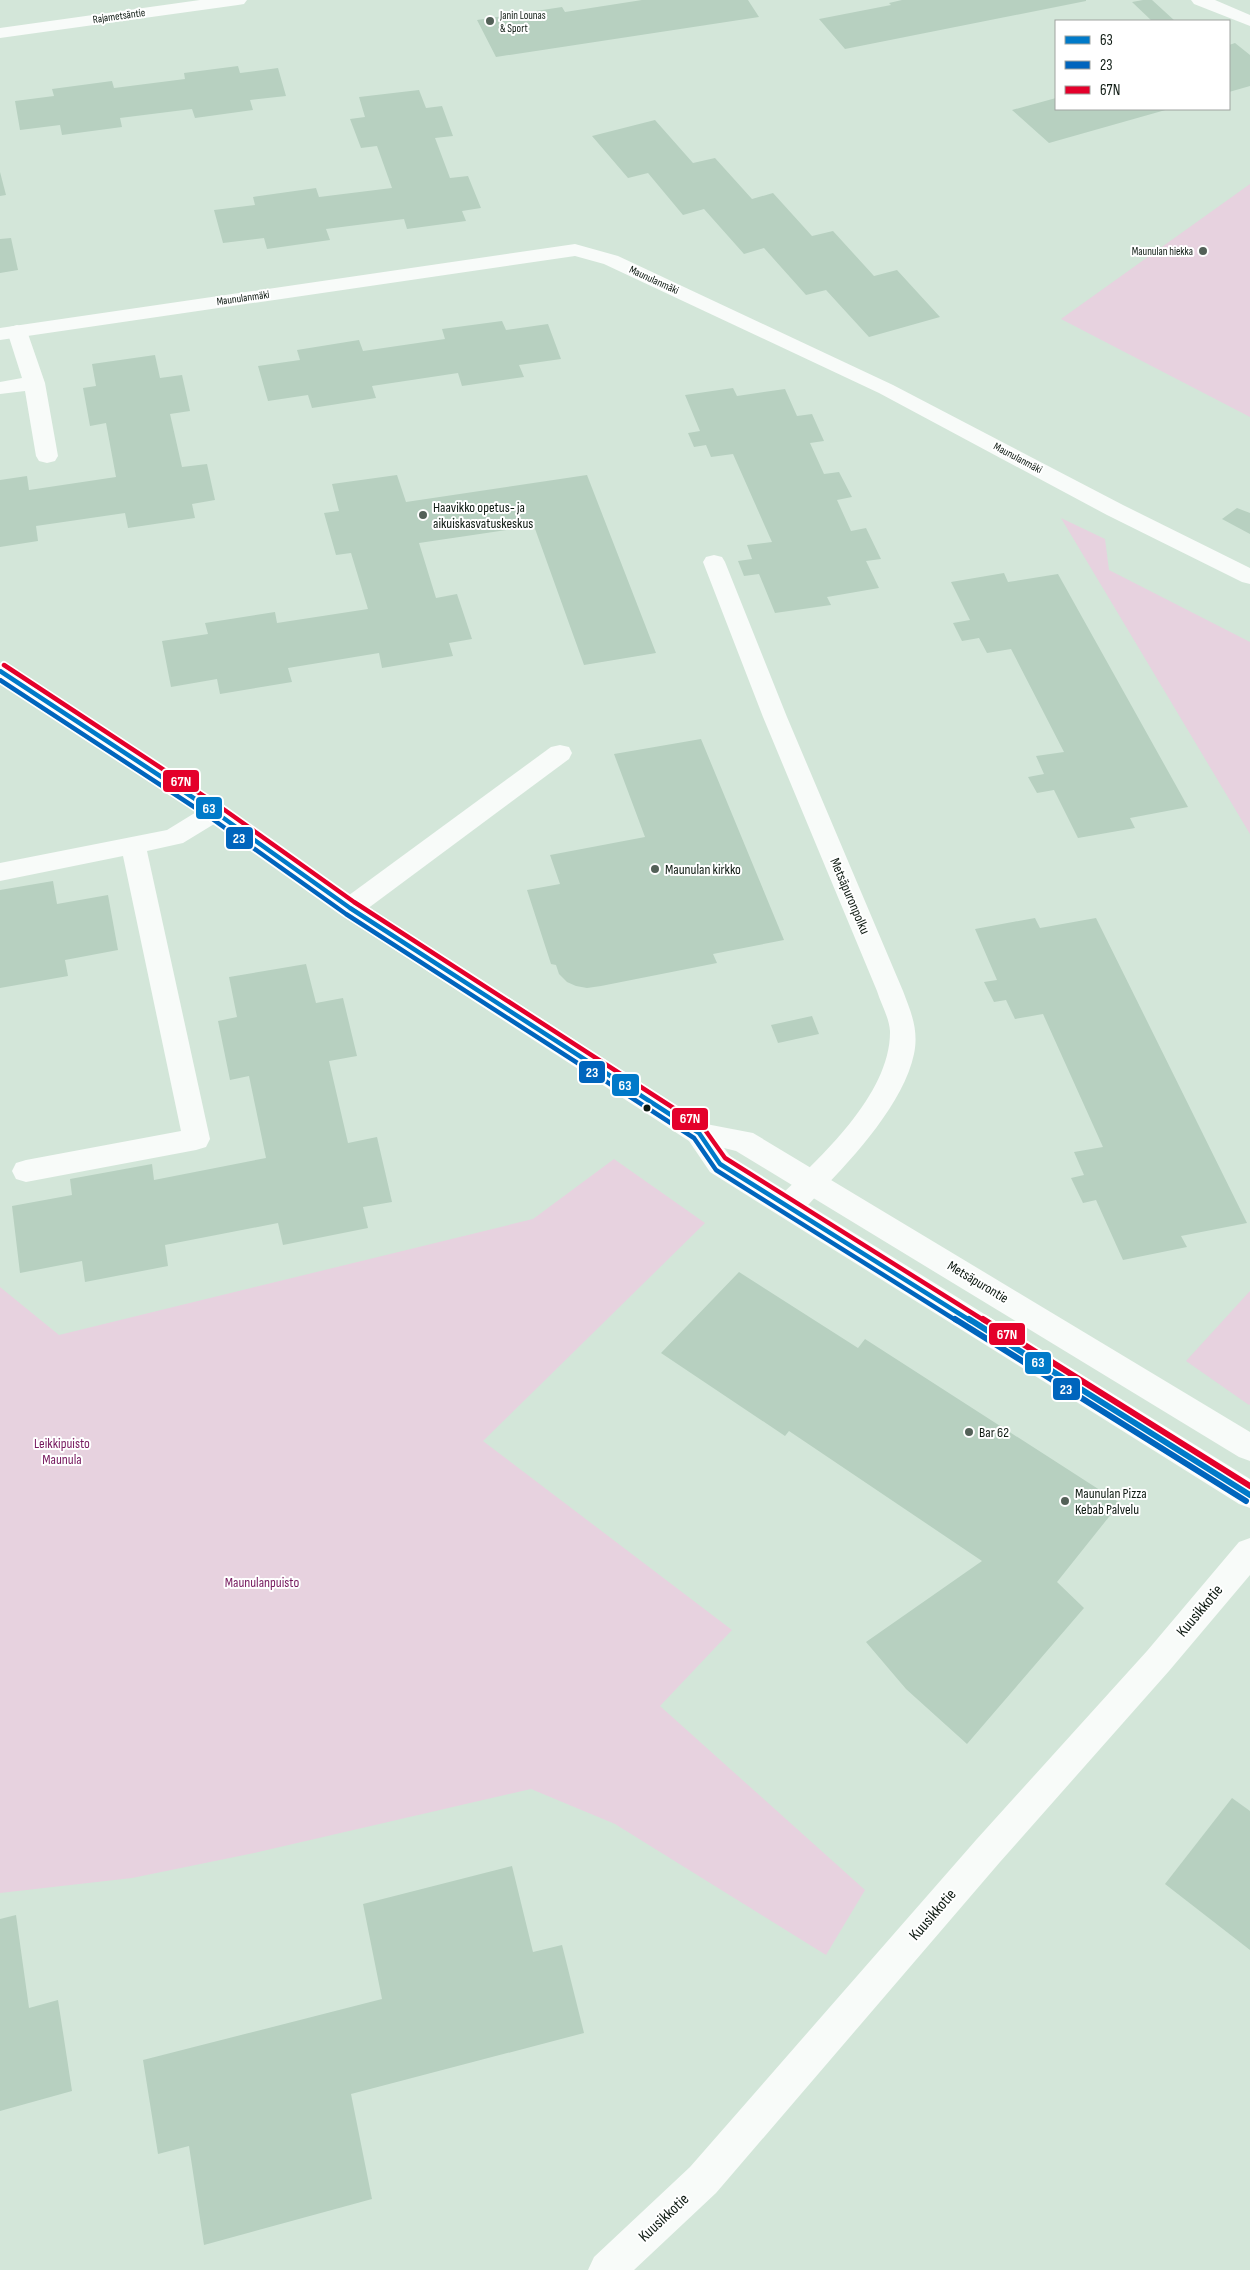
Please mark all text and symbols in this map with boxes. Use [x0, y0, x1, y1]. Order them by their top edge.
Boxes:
street label: Rajametsäntie [92, 6, 146, 26]
place label: Janin Lounas & Sport [499, 9, 546, 35]
marker: Janin Lounas & Sport [484, 15, 496, 27]
legend [1055, 20, 1230, 110]
text: 63 [1100, 31, 1113, 50]
text: 23 [1100, 56, 1113, 75]
text: 67N [1100, 81, 1120, 100]
place label: Maunulan hiekka [1132, 245, 1193, 258]
marker: Maunulan hiekka [1197, 245, 1209, 257]
street label: Maunulanmäki [627, 263, 681, 297]
street label: Maunulanmäki [216, 288, 270, 308]
street label: Maunulanmäki [991, 440, 1045, 476]
place label: Haavikko opetus- ja aikuiskasvatuskeskus [433, 499, 533, 532]
marker: Haavikko opetus- ja aikuiskasvatuskeskus [417, 509, 429, 521]
line badge: 67N [162, 769, 200, 793]
text: 67N [171, 773, 191, 790]
line badge: 63 [195, 796, 223, 820]
text: 63 [203, 800, 215, 817]
line badge: 23 [225, 826, 254, 850]
text: 23 [233, 830, 245, 847]
street label: Metsäpuronpolku [826, 855, 874, 937]
place label: Maunulan kirkko [665, 861, 741, 878]
marker: Maunulan kirkko [649, 863, 661, 875]
line badge: 23 [578, 1060, 606, 1084]
text: 23 [586, 1064, 598, 1081]
line badge: 63 [611, 1073, 640, 1097]
text: 63 [619, 1077, 631, 1094]
unlabelled marker [642, 1103, 652, 1113]
line badge: 67N [671, 1107, 709, 1131]
text: 67N [680, 1110, 700, 1127]
street label: Metsäpurontie [944, 1257, 1012, 1307]
line badge: 67N [988, 1322, 1026, 1346]
text: 67N [997, 1326, 1017, 1343]
line badge: 63 [1024, 1351, 1052, 1375]
text: 63 [1032, 1354, 1044, 1371]
line badge: 23 [1052, 1377, 1081, 1401]
text: 23 [1060, 1381, 1072, 1398]
place label: Bar 62 [979, 1424, 1009, 1441]
marker: Bar 62 [963, 1426, 975, 1438]
park label: Leikkipuisto Maunula [34, 1435, 90, 1468]
place label: Maunulan Pizza Kebab Palvelu [1075, 1485, 1147, 1518]
marker: Maunulan Pizza Kebab Palvelu [1059, 1495, 1071, 1507]
park label: Maunulanpuisto [225, 1574, 300, 1591]
street label: Kuusikkotie [1173, 1581, 1227, 1641]
street label: Kuusikkotie [905, 1885, 961, 1945]
street label: Kuusikkotie [635, 2190, 693, 2246]

